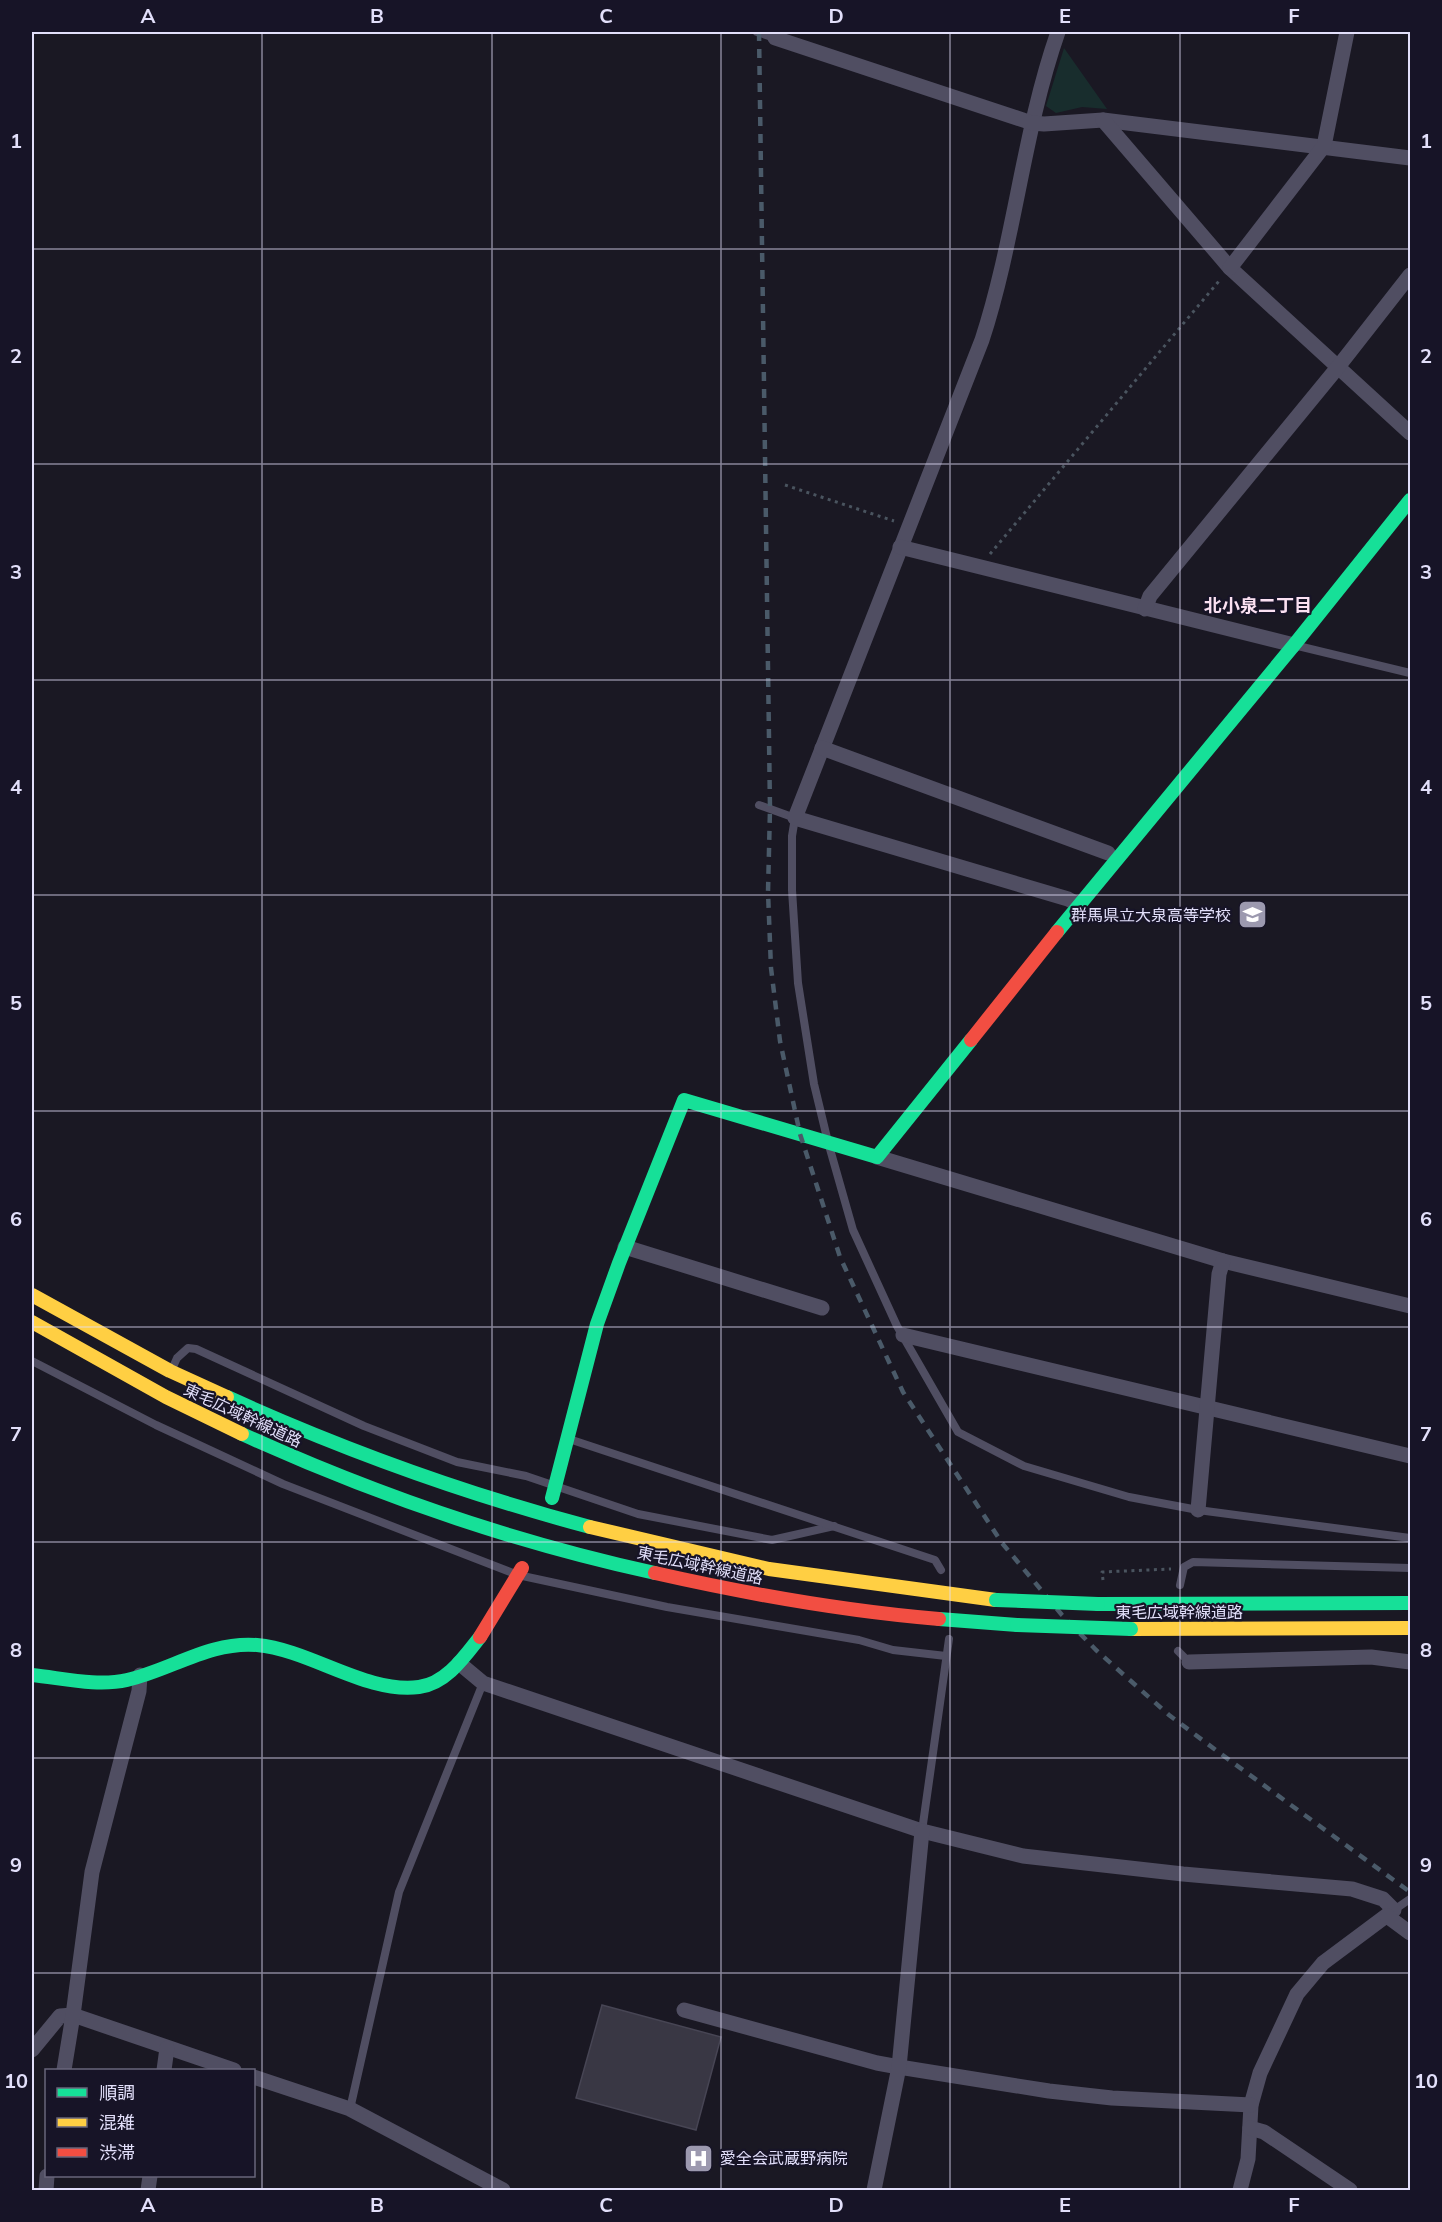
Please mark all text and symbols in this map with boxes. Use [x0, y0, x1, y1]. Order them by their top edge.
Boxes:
text: A [141, 3, 156, 28]
text: B [370, 3, 384, 28]
text: C [599, 3, 613, 28]
text: D [828, 3, 844, 28]
text: E [1059, 3, 1071, 28]
text: F [1288, 3, 1300, 28]
text: 1 [10, 128, 22, 153]
text: 1 [1420, 128, 1432, 153]
text: 2 [10, 343, 22, 368]
text: 2 [1420, 343, 1432, 368]
text: 3 [10, 559, 22, 584]
text: 3 [1420, 559, 1432, 584]
district label: 北小泉二丁目 [1204, 594, 1312, 617]
text: 4 [10, 774, 22, 799]
text: 4 [1420, 774, 1432, 799]
school or university icon: 群馬県立大泉高等学校 [1236, 899, 1268, 931]
place label: 群馬県立大泉高等学校 [1071, 905, 1231, 925]
text: 5 [10, 990, 22, 1015]
text: 5 [1420, 990, 1432, 1015]
text: 6 [10, 1206, 22, 1231]
text: 6 [1420, 1206, 1432, 1231]
street label: 東毛広域幹線道路 [181, 1379, 305, 1451]
text: 7 [10, 1421, 22, 1446]
text: 7 [1420, 1421, 1432, 1446]
street label: 東毛広域幹線道路 [635, 1542, 765, 1588]
street label: 東毛広域幹線道路 [1115, 1602, 1243, 1622]
text: 8 [10, 1637, 22, 1662]
text: 8 [1420, 1637, 1432, 1662]
text: 9 [10, 1852, 22, 1877]
text: 9 [1420, 1852, 1432, 1877]
text: 10 [4, 2068, 28, 2093]
text: 10 [1414, 2068, 1438, 2093]
legend [45, 2069, 255, 2177]
text: 順調 [99, 2081, 135, 2104]
text: 混雑 [99, 2111, 135, 2134]
text: 渋滞 [99, 2141, 135, 2164]
hospital icon: 愛全会武蔵野病院 [683, 2142, 715, 2174]
place label: 愛全会武蔵野病院 [720, 2148, 848, 2168]
text: A [141, 2192, 156, 2217]
text: B [370, 2192, 384, 2217]
text: C [599, 2192, 613, 2217]
text: D [828, 2192, 844, 2217]
text: E [1059, 2192, 1071, 2217]
text: F [1288, 2192, 1300, 2217]

